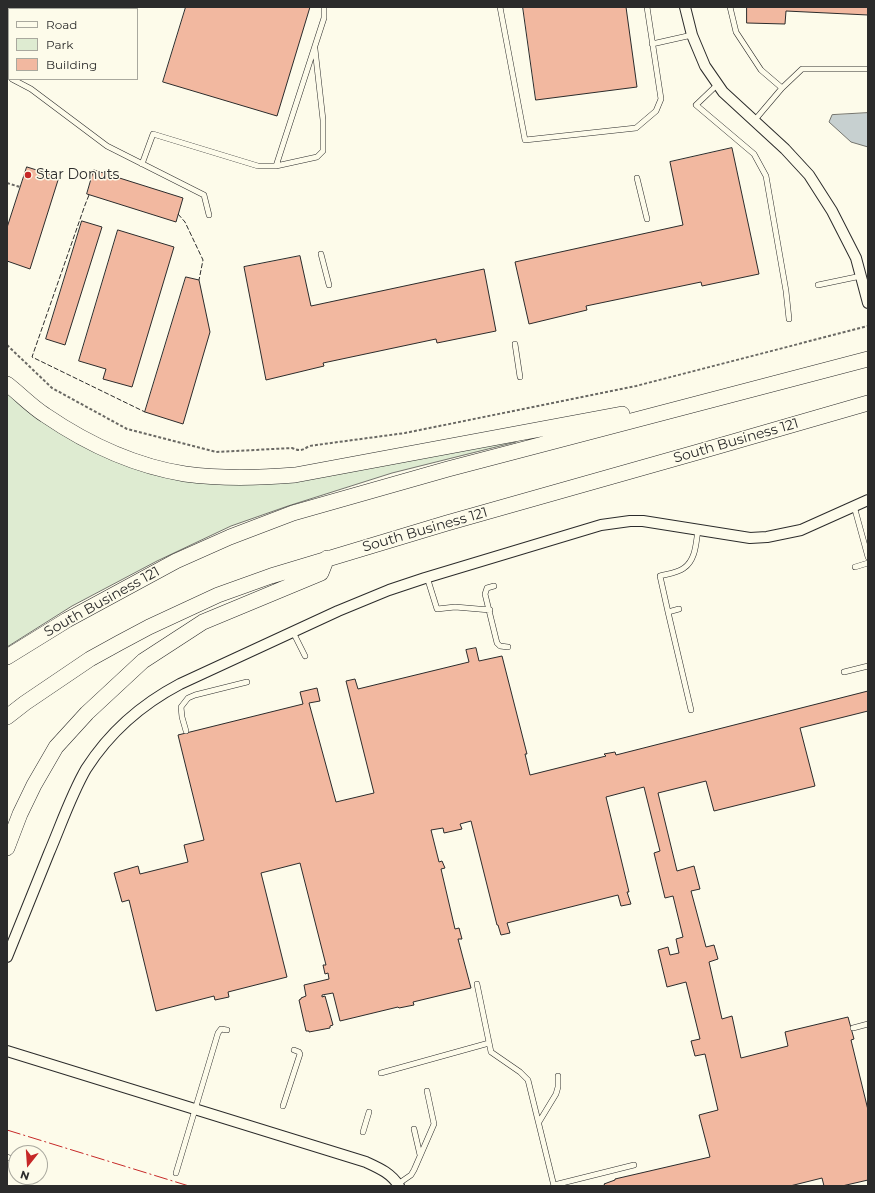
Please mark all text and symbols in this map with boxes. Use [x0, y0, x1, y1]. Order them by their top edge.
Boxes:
legend [8, 8, 138, 80]
text: Road [46, 17, 77, 32]
text: Park [46, 37, 73, 52]
text: Building [46, 57, 97, 72]
place label: Star Donuts [36, 167, 119, 183]
marker: Star Donuts [23, 170, 33, 180]
street label: South Business 121 [671, 415, 801, 467]
street label: South Business 121 [360, 504, 490, 556]
street label: South Business 121 [41, 563, 163, 641]
north arrow [8, 1145, 48, 1185]
text: N [18, 1168, 31, 1184]

